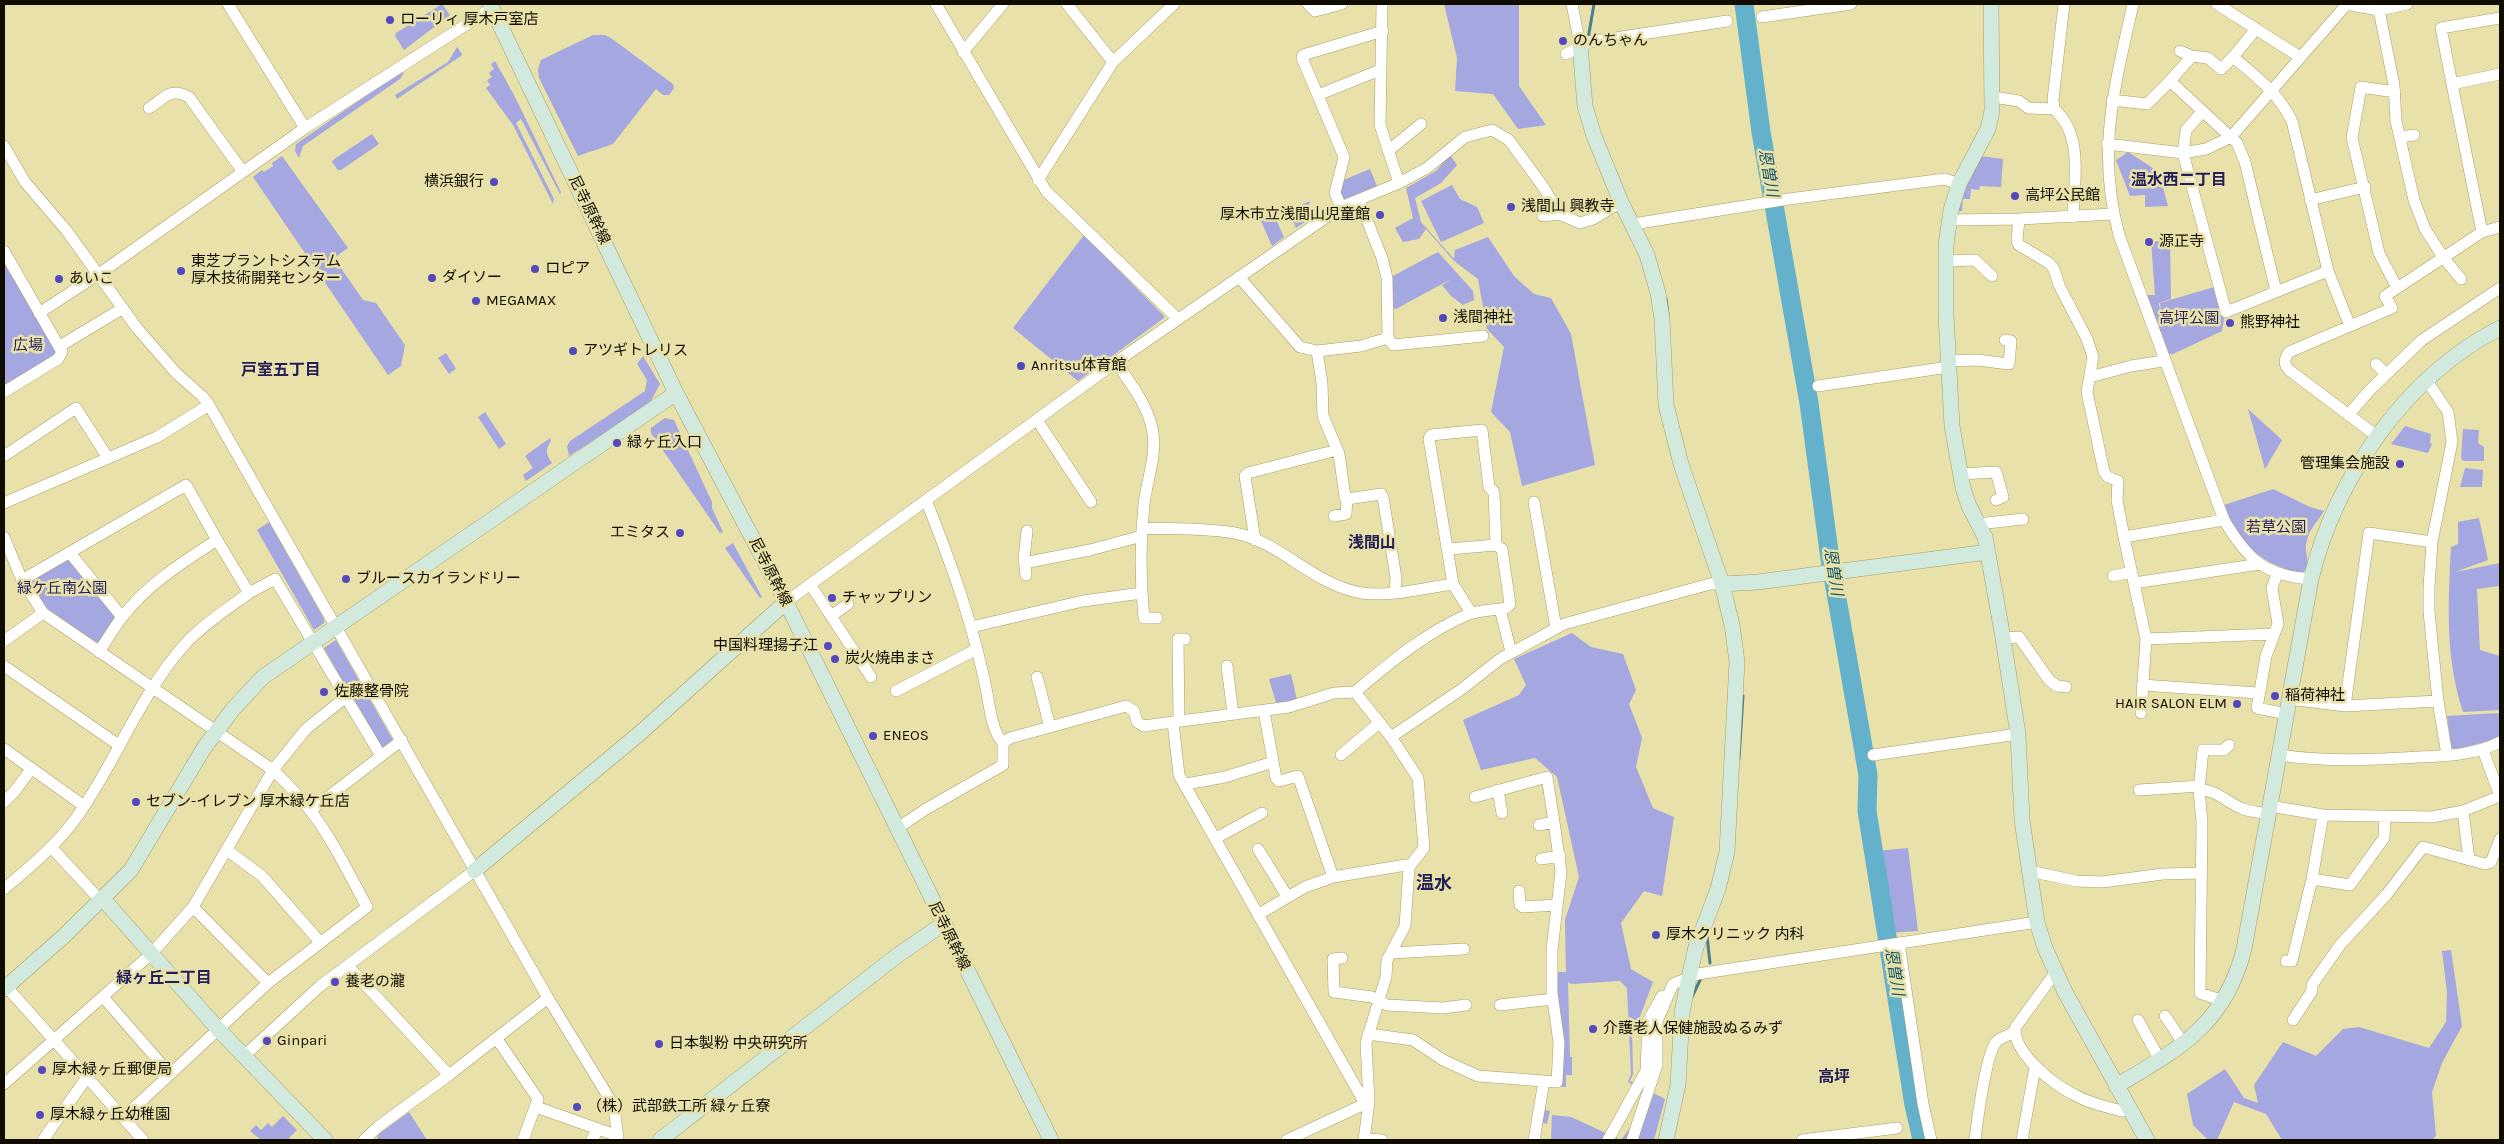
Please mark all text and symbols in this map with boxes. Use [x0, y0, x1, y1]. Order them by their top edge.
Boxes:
place label: ローリィ 厚木戸室店 [400, 11, 539, 29]
marker: ローリィ 厚木戸室店 [384, 14, 396, 26]
place label: のんちゃん [1573, 32, 1648, 50]
marker: のんちゃん [1557, 35, 1569, 47]
water label: 恩曽川 [1754, 148, 1782, 198]
district label: 温水西二丁目 [2131, 170, 2227, 190]
street label: 尼寺原幹線 [564, 172, 614, 248]
place label: 横浜銀行 [424, 173, 484, 191]
marker: 横浜銀行 [488, 176, 500, 188]
place label: 高坪公民館 [2025, 187, 2100, 205]
marker: 高坪公民館 [2009, 190, 2021, 202]
place label: 浅間山 興教寺 [1521, 198, 1615, 216]
marker: 浅間山 興教寺 [1505, 201, 1517, 213]
place label: 厚木市立浅間山児童館 [1220, 206, 1370, 224]
marker: 厚木市立浅間山児童館 [1374, 209, 1386, 221]
place label: 源正寺 [2159, 233, 2204, 251]
marker: 源正寺 [2143, 236, 2155, 248]
place label: 東芝プラントシステム 厚木技術開発センター [191, 253, 341, 288]
place label: ロピア [545, 260, 590, 278]
marker: ロピア [529, 263, 541, 275]
marker: 東芝プラントシステム 厚木技術開発センター [175, 265, 187, 277]
place label: ダイソー [442, 269, 502, 287]
place label: あいこ [69, 270, 114, 288]
marker: ダイソー [426, 272, 438, 284]
marker: あいこ [53, 273, 65, 285]
place label: MEGAMAX [486, 292, 556, 310]
marker: MEGAMAX [470, 295, 482, 307]
place label: 浅間神社 [1453, 309, 1513, 327]
park label: 高坪公園 [2159, 310, 2219, 328]
marker: 浅間神社 [1437, 312, 1449, 324]
place label: 熊野神社 [2240, 314, 2300, 332]
marker: 熊野神社 [2224, 317, 2236, 329]
park label: 広場 [13, 337, 43, 355]
place label: アツギトレリス [583, 342, 688, 360]
marker: アツギトレリス [567, 345, 579, 357]
place label: Anritsu体育館 [1031, 357, 1126, 375]
district label: 戸室五丁目 [241, 360, 321, 380]
marker: Anritsu体育館 [1015, 360, 1027, 372]
place label: 緑ヶ丘入口 [627, 434, 702, 452]
marker: 緑ヶ丘入口 [611, 437, 623, 449]
place label: 管理集会施設 [2300, 455, 2390, 473]
marker: 管理集会施設 [2394, 458, 2406, 470]
park label: 若草公園 [2246, 519, 2306, 537]
place label: エミタス [610, 524, 670, 542]
marker: エミタス [674, 527, 686, 539]
district label: 浅間山 [1348, 533, 1396, 553]
street label: 尼寺原幹線 [745, 535, 795, 609]
water label: 恩曽川 [1820, 547, 1846, 597]
place label: ブルースカイランドリー [356, 570, 521, 588]
marker: ブルースカイランドリー [340, 573, 352, 585]
park label: 緑ケ丘南公園 [17, 580, 107, 598]
place label: チャップリン [842, 589, 932, 607]
marker: チャップリン [826, 592, 838, 604]
place label: 中国料理揚子江 [713, 637, 818, 655]
marker: 中国料理揚子江 [822, 640, 834, 652]
place label: 炭火焼串まさ [845, 650, 935, 668]
marker: 炭火焼串まさ [829, 653, 841, 665]
place label: 佐藤整骨院 [334, 683, 409, 701]
marker: 佐藤整骨院 [318, 686, 330, 698]
place label: 稲荷神社 [2285, 687, 2345, 705]
marker: 稲荷神社 [2269, 690, 2281, 702]
place label: HAIR SALON ELM [2115, 695, 2227, 713]
marker: HAIR SALON ELM [2231, 698, 2243, 710]
place label: ENEOS [883, 727, 929, 745]
marker: ENEOS [867, 730, 879, 742]
place label: セブン-イレブン 厚木緑ケ丘店 [146, 793, 350, 811]
marker: セブン-イレブン 厚木緑ケ丘店 [130, 796, 142, 808]
district label: 温水 [1416, 873, 1452, 895]
street label: 尼寺原幹線 [924, 898, 974, 974]
place label: 厚木クリニック 内科 [1666, 926, 1805, 944]
marker: 厚木クリニック 内科 [1650, 929, 1662, 941]
water label: 恩曽川 [1881, 947, 1907, 997]
district label: 緑ヶ丘二丁目 [116, 968, 212, 988]
place label: 養老の瀧 [345, 973, 405, 991]
marker: 養老の瀧 [329, 976, 341, 988]
place label: 介護老人保健施設ぬるみず [1603, 1020, 1783, 1038]
marker: 介護老人保健施設ぬるみず [1587, 1023, 1599, 1035]
place label: Ginpari [277, 1032, 327, 1050]
marker: Ginpari [261, 1035, 273, 1047]
place label: 日本製粉 中央研究所 [669, 1035, 808, 1053]
marker: 日本製粉 中央研究所 [653, 1038, 665, 1050]
place label: 厚木緑ヶ丘郵便局 [52, 1061, 172, 1079]
marker: 厚木緑ヶ丘郵便局 [36, 1064, 48, 1076]
district label: 高坪 [1818, 1067, 1850, 1087]
place label: （株）武部鉄工所 緑ヶ丘寮 [587, 1098, 771, 1116]
marker: （株）武部鉄工所 緑ヶ丘寮 [571, 1101, 583, 1113]
place label: 厚木緑ヶ丘幼稚園 [50, 1106, 170, 1124]
marker: 厚木緑ヶ丘幼稚園 [34, 1109, 46, 1121]

